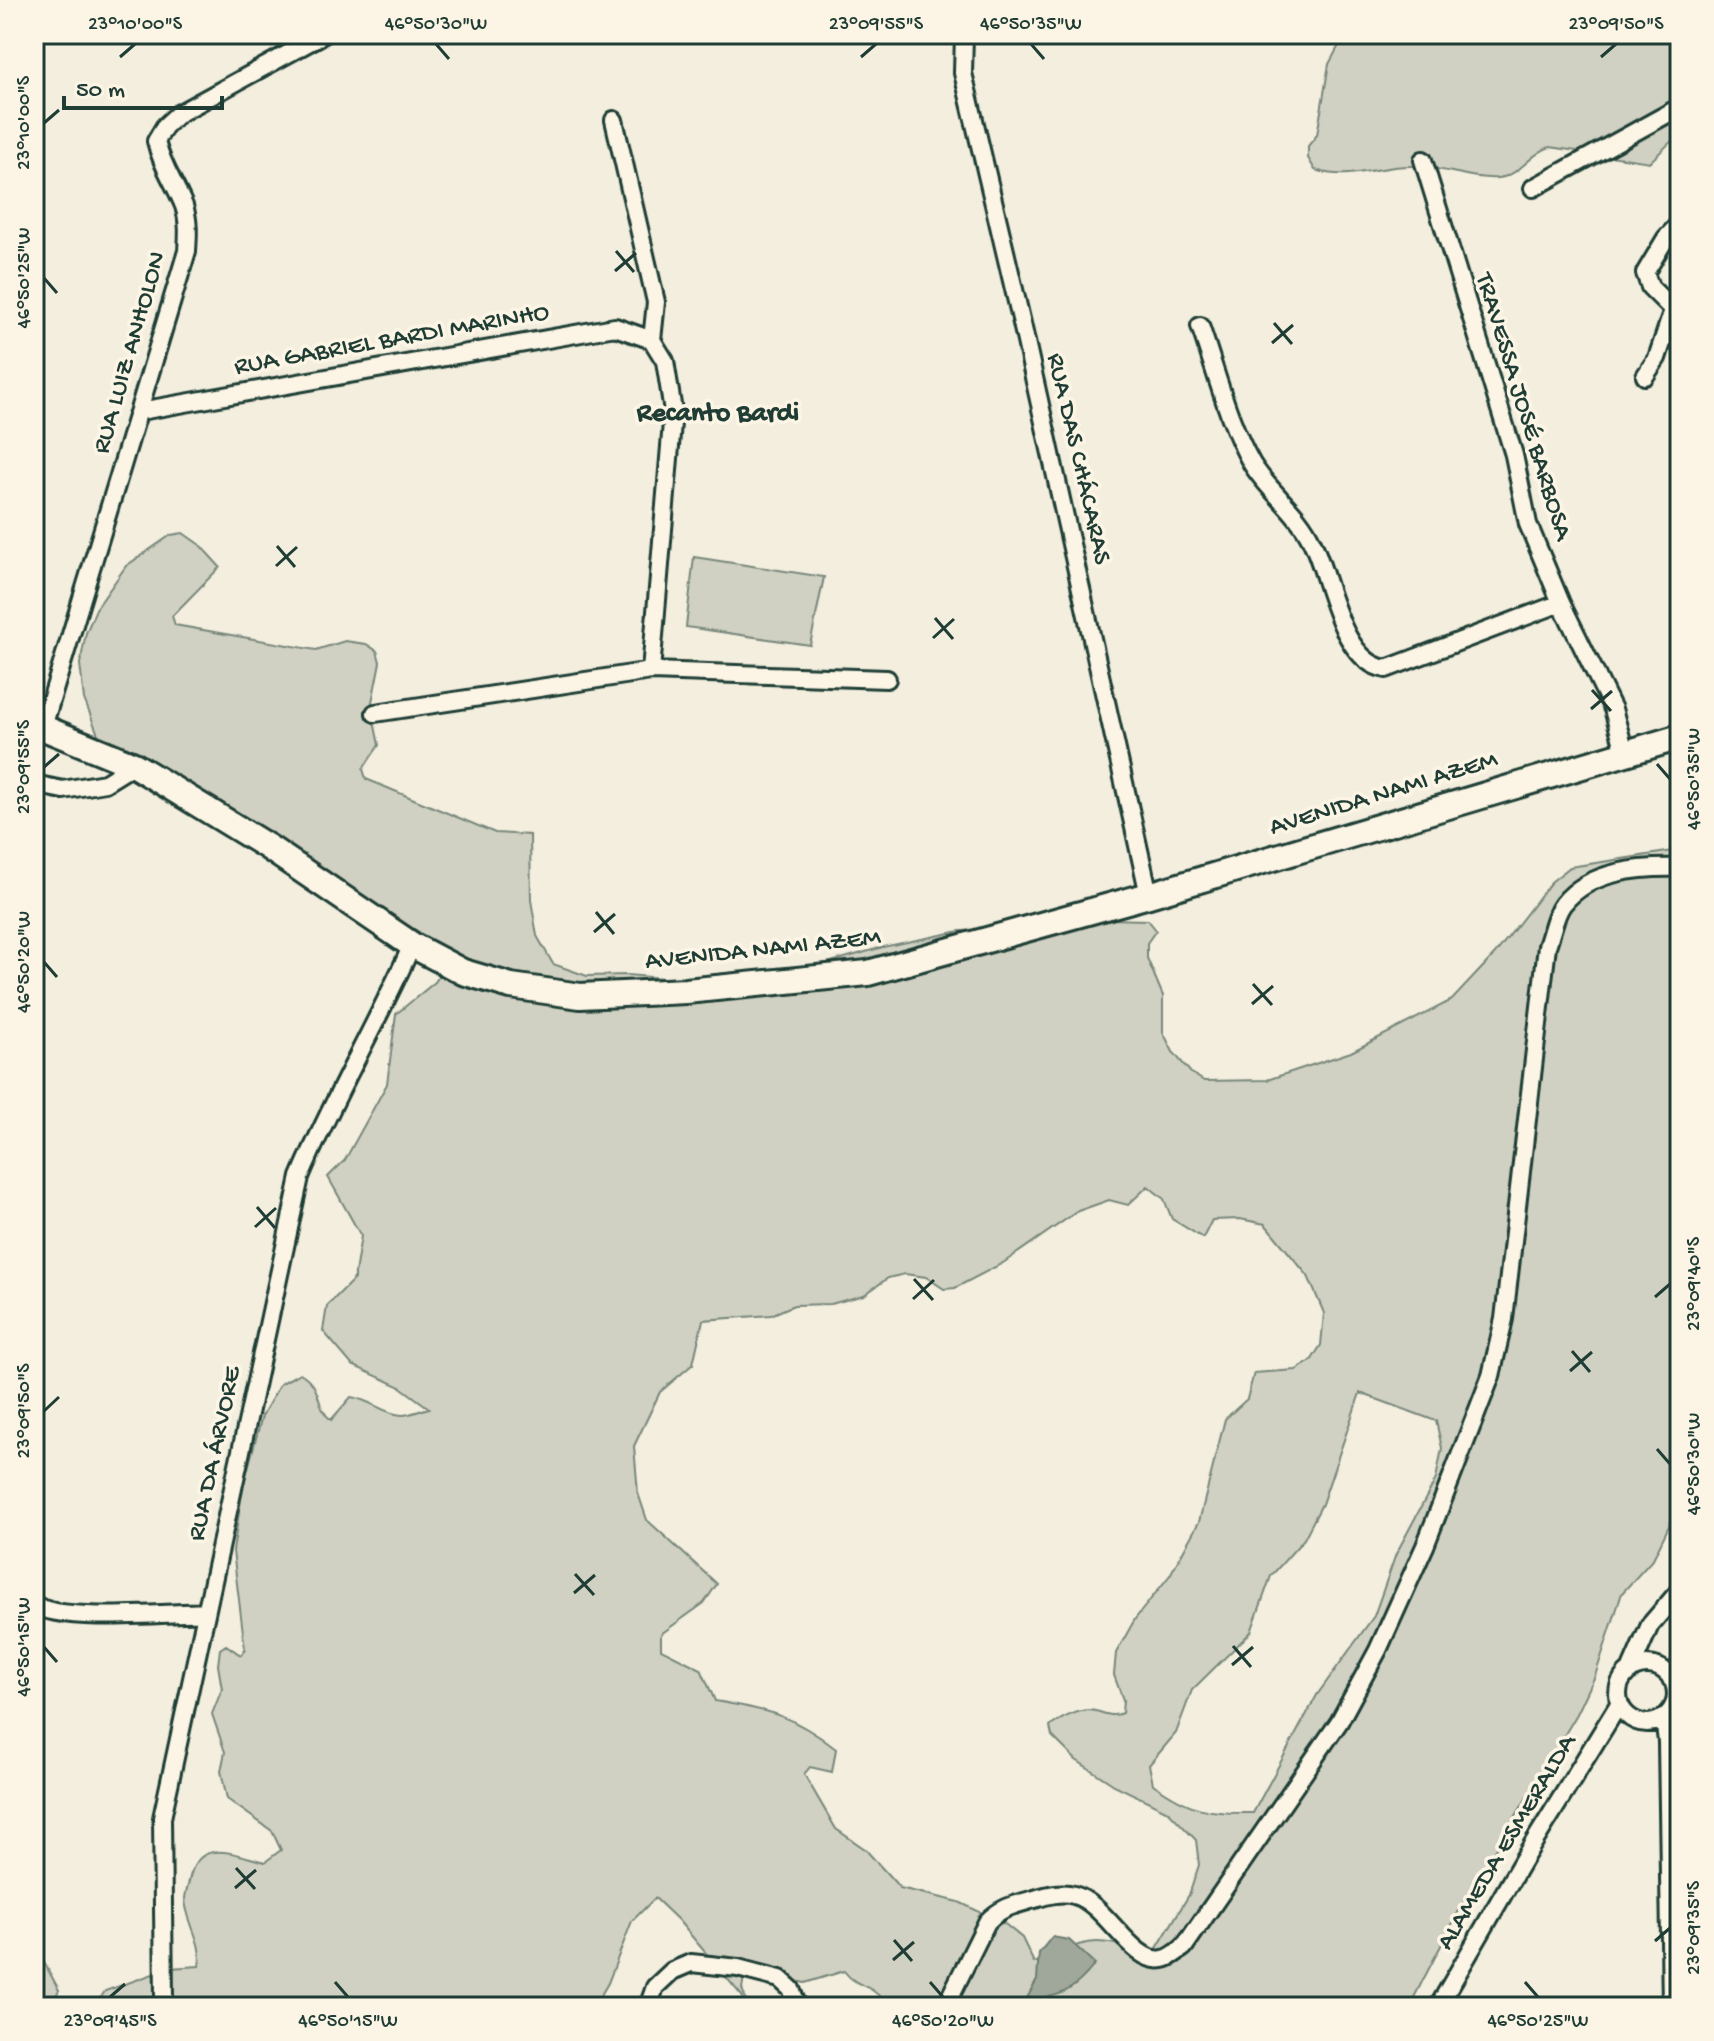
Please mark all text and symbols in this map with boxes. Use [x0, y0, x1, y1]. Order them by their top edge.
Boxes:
text: 23°10'00"S [88, 14, 183, 37]
text: 46°50'30"W [385, 14, 487, 37]
text: 23°09'55"S [829, 14, 924, 37]
text: 46°50'35"W [980, 14, 1082, 37]
text: 23°09'50"S [1568, 14, 1664, 37]
scale bar [64, 60, 222, 110]
text: 23°10'00"S [14, 75, 37, 170]
text: 50 m [76, 77, 125, 106]
text: 46°50'25"W [14, 227, 37, 329]
street label: RUA LUIZ ANHOLON [87, 248, 175, 458]
street label: TRAVESSA JOSÉ BARBOSA [1466, 268, 1578, 546]
street label: RUA GABRIEL BARDI MARINHO [232, 298, 552, 384]
street label: RUA DAS CHÁCARAS [1038, 351, 1117, 568]
district label: Recanto Bardi [636, 398, 799, 431]
text: 23°09'55"S [14, 719, 37, 814]
text: 46°50'35"W [1684, 728, 1707, 830]
street label: AVENIDA NAMI AZEM [1266, 745, 1503, 844]
text: 46°50'20"W [14, 911, 37, 1013]
street label: AVENIDA NAMI AZEM [644, 923, 883, 979]
text: 23°09'40"S [1684, 1236, 1707, 1331]
text: 23°09'50"S [14, 1363, 37, 1459]
street label: RUA DA ÁRVORE [182, 1363, 250, 1544]
text: 46°50'30"W [1684, 1413, 1707, 1515]
text: 46°50'15"W [14, 1597, 37, 1697]
street label: ALAMEDA ESMERALDA [1431, 1728, 1586, 1956]
text: 23°09'35"S [1684, 1880, 1707, 1975]
text: 23°09'45"S [63, 2011, 157, 2034]
text: 46°50'15"W [298, 2011, 398, 2034]
text: 46°50'20"W [892, 2011, 994, 2034]
text: 46°50'25"W [1487, 2011, 1589, 2034]

